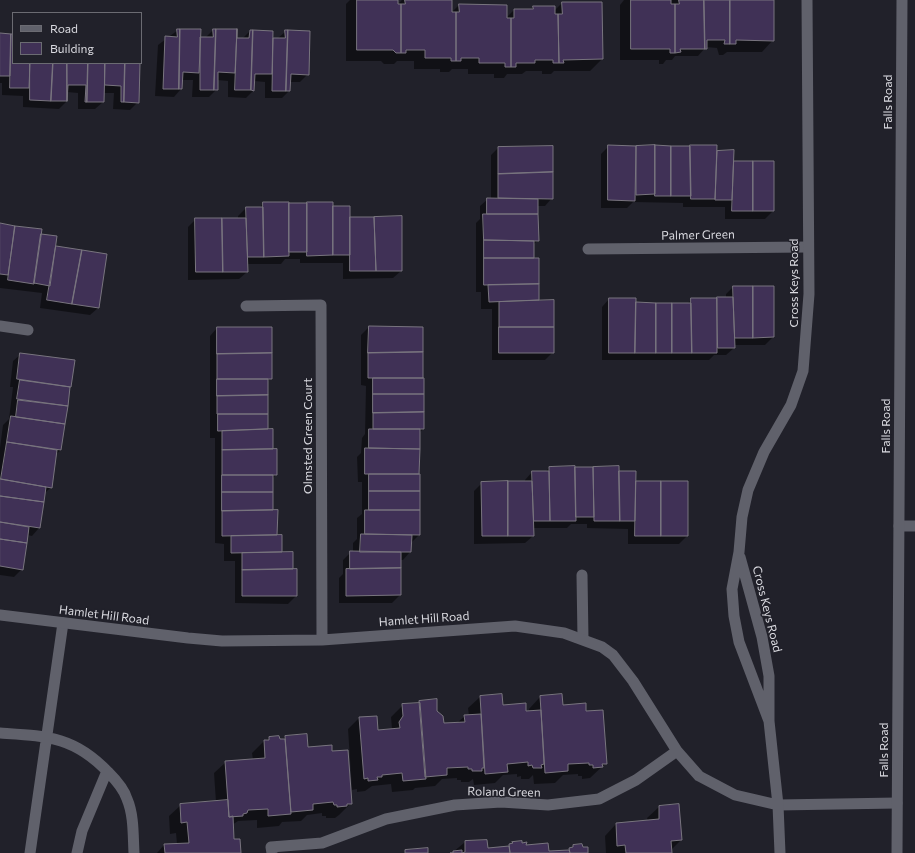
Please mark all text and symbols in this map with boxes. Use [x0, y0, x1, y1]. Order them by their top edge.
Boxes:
legend [12, 12, 142, 64]
text: Road [50, 21, 78, 35]
text: Building [50, 41, 94, 55]
street label: Falls Road [881, 75, 895, 129]
street label: Palmer Green [661, 227, 735, 243]
street label: Cross Keys Road [787, 239, 801, 327]
street label: Olmsted Green Court [301, 378, 315, 494]
street label: Falls Road [879, 399, 893, 453]
street label: Cross Keys Road [749, 564, 785, 654]
street label: Hamlet Hill Road [58, 602, 150, 628]
street label: Hamlet Hill Road [378, 609, 470, 629]
street label: Falls Road [877, 723, 891, 777]
street label: Roland Green [467, 784, 541, 800]

